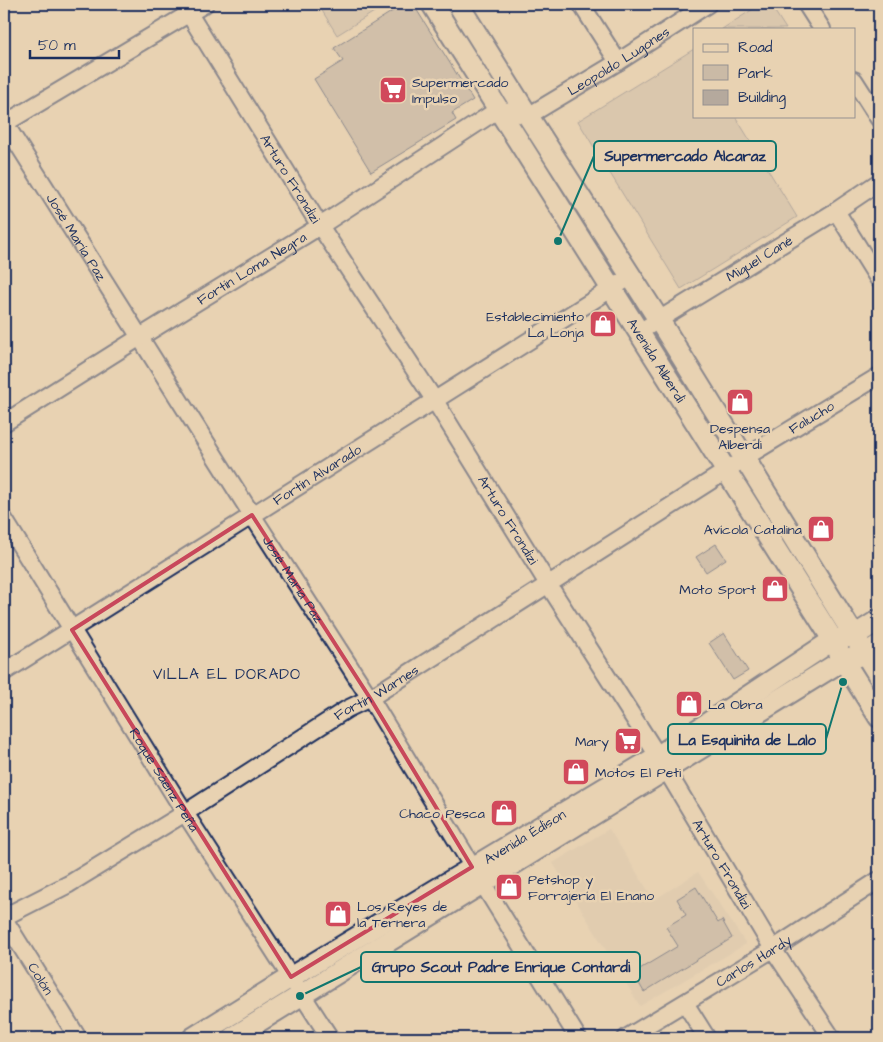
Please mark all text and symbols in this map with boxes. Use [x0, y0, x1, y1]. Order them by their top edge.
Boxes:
street label: Leopoldo Lugones [564, 22, 674, 101]
scale bar [30, 28, 119, 60]
legend [693, 28, 856, 118]
text: 50 m [38, 35, 76, 56]
text: Road [738, 37, 773, 58]
text: Park [738, 63, 773, 84]
place label: Supermercado Impulso [412, 73, 509, 109]
supermarket icon: Supermercado Impulso [378, 75, 408, 105]
text: Building [738, 87, 786, 109]
street label: Arturo Frondizi [255, 131, 325, 227]
callout: Supermercado Alcaraz [594, 141, 776, 171]
text: Supermercado Alcaraz [603, 146, 766, 167]
street label: José María Paz [41, 190, 111, 285]
street label: Fortín Loma Negra [193, 228, 311, 310]
street label: Miguel Cané [722, 231, 797, 287]
place label: Establecimiento La Lonja [486, 307, 584, 343]
shop icon: Establecimiento La Lonja [588, 309, 618, 339]
street label: Avenida Alberdi [621, 314, 690, 407]
shop icon: Despensa Alberdi [725, 387, 755, 417]
street label: Falucho [785, 396, 838, 439]
place label: Despensa Alberdi [710, 419, 770, 455]
street label: Fortín Alvarado [269, 440, 366, 511]
street label: Arturo Frondizi [472, 472, 543, 569]
shop icon: Avícola Catalina [806, 514, 836, 544]
place label: Avícola Catalina [704, 520, 802, 540]
street label: José María Paz [257, 532, 328, 627]
shop icon: Moto Sport [760, 574, 790, 604]
place label: Moto Sport [679, 580, 756, 600]
street label: Fortín Warnes [330, 660, 423, 726]
district label: VILLA EL DORADO [153, 664, 301, 685]
shop icon: La Obra [674, 689, 704, 719]
place label: La Obra [708, 695, 763, 715]
street label: Roque Sáenz Peña [124, 724, 204, 836]
callout: La Esquinita de Lalo [668, 724, 826, 754]
supermarket icon: Mary [613, 726, 643, 756]
text: La Esquinita de Lalo [678, 730, 817, 751]
place label: Mary [575, 732, 609, 752]
shop icon: Motos El Peti [561, 757, 591, 787]
place label: Motos El Peti [595, 763, 681, 783]
shop icon: Chaco Pesca [489, 798, 519, 828]
place label: Chaco Pesca [399, 804, 485, 824]
street label: Avenida Édison [480, 805, 570, 870]
street label: Arturo Frondizi [687, 816, 756, 913]
place label: Petshop y Forrajería El Enano [528, 870, 654, 906]
shop icon: Petshop y Forrajería El Enano [494, 872, 524, 902]
place label: Los Reyes de la Ternera [357, 897, 448, 933]
shop icon: Los Reyes de la Ternera [323, 899, 353, 929]
street label: Carlos Hardy [712, 930, 796, 992]
callout: Grupo Scout Padre Enrique Contardi [361, 952, 640, 982]
text: Grupo Scout Padre Enrique Contardi [372, 957, 631, 978]
street label: Colón [22, 959, 58, 999]

